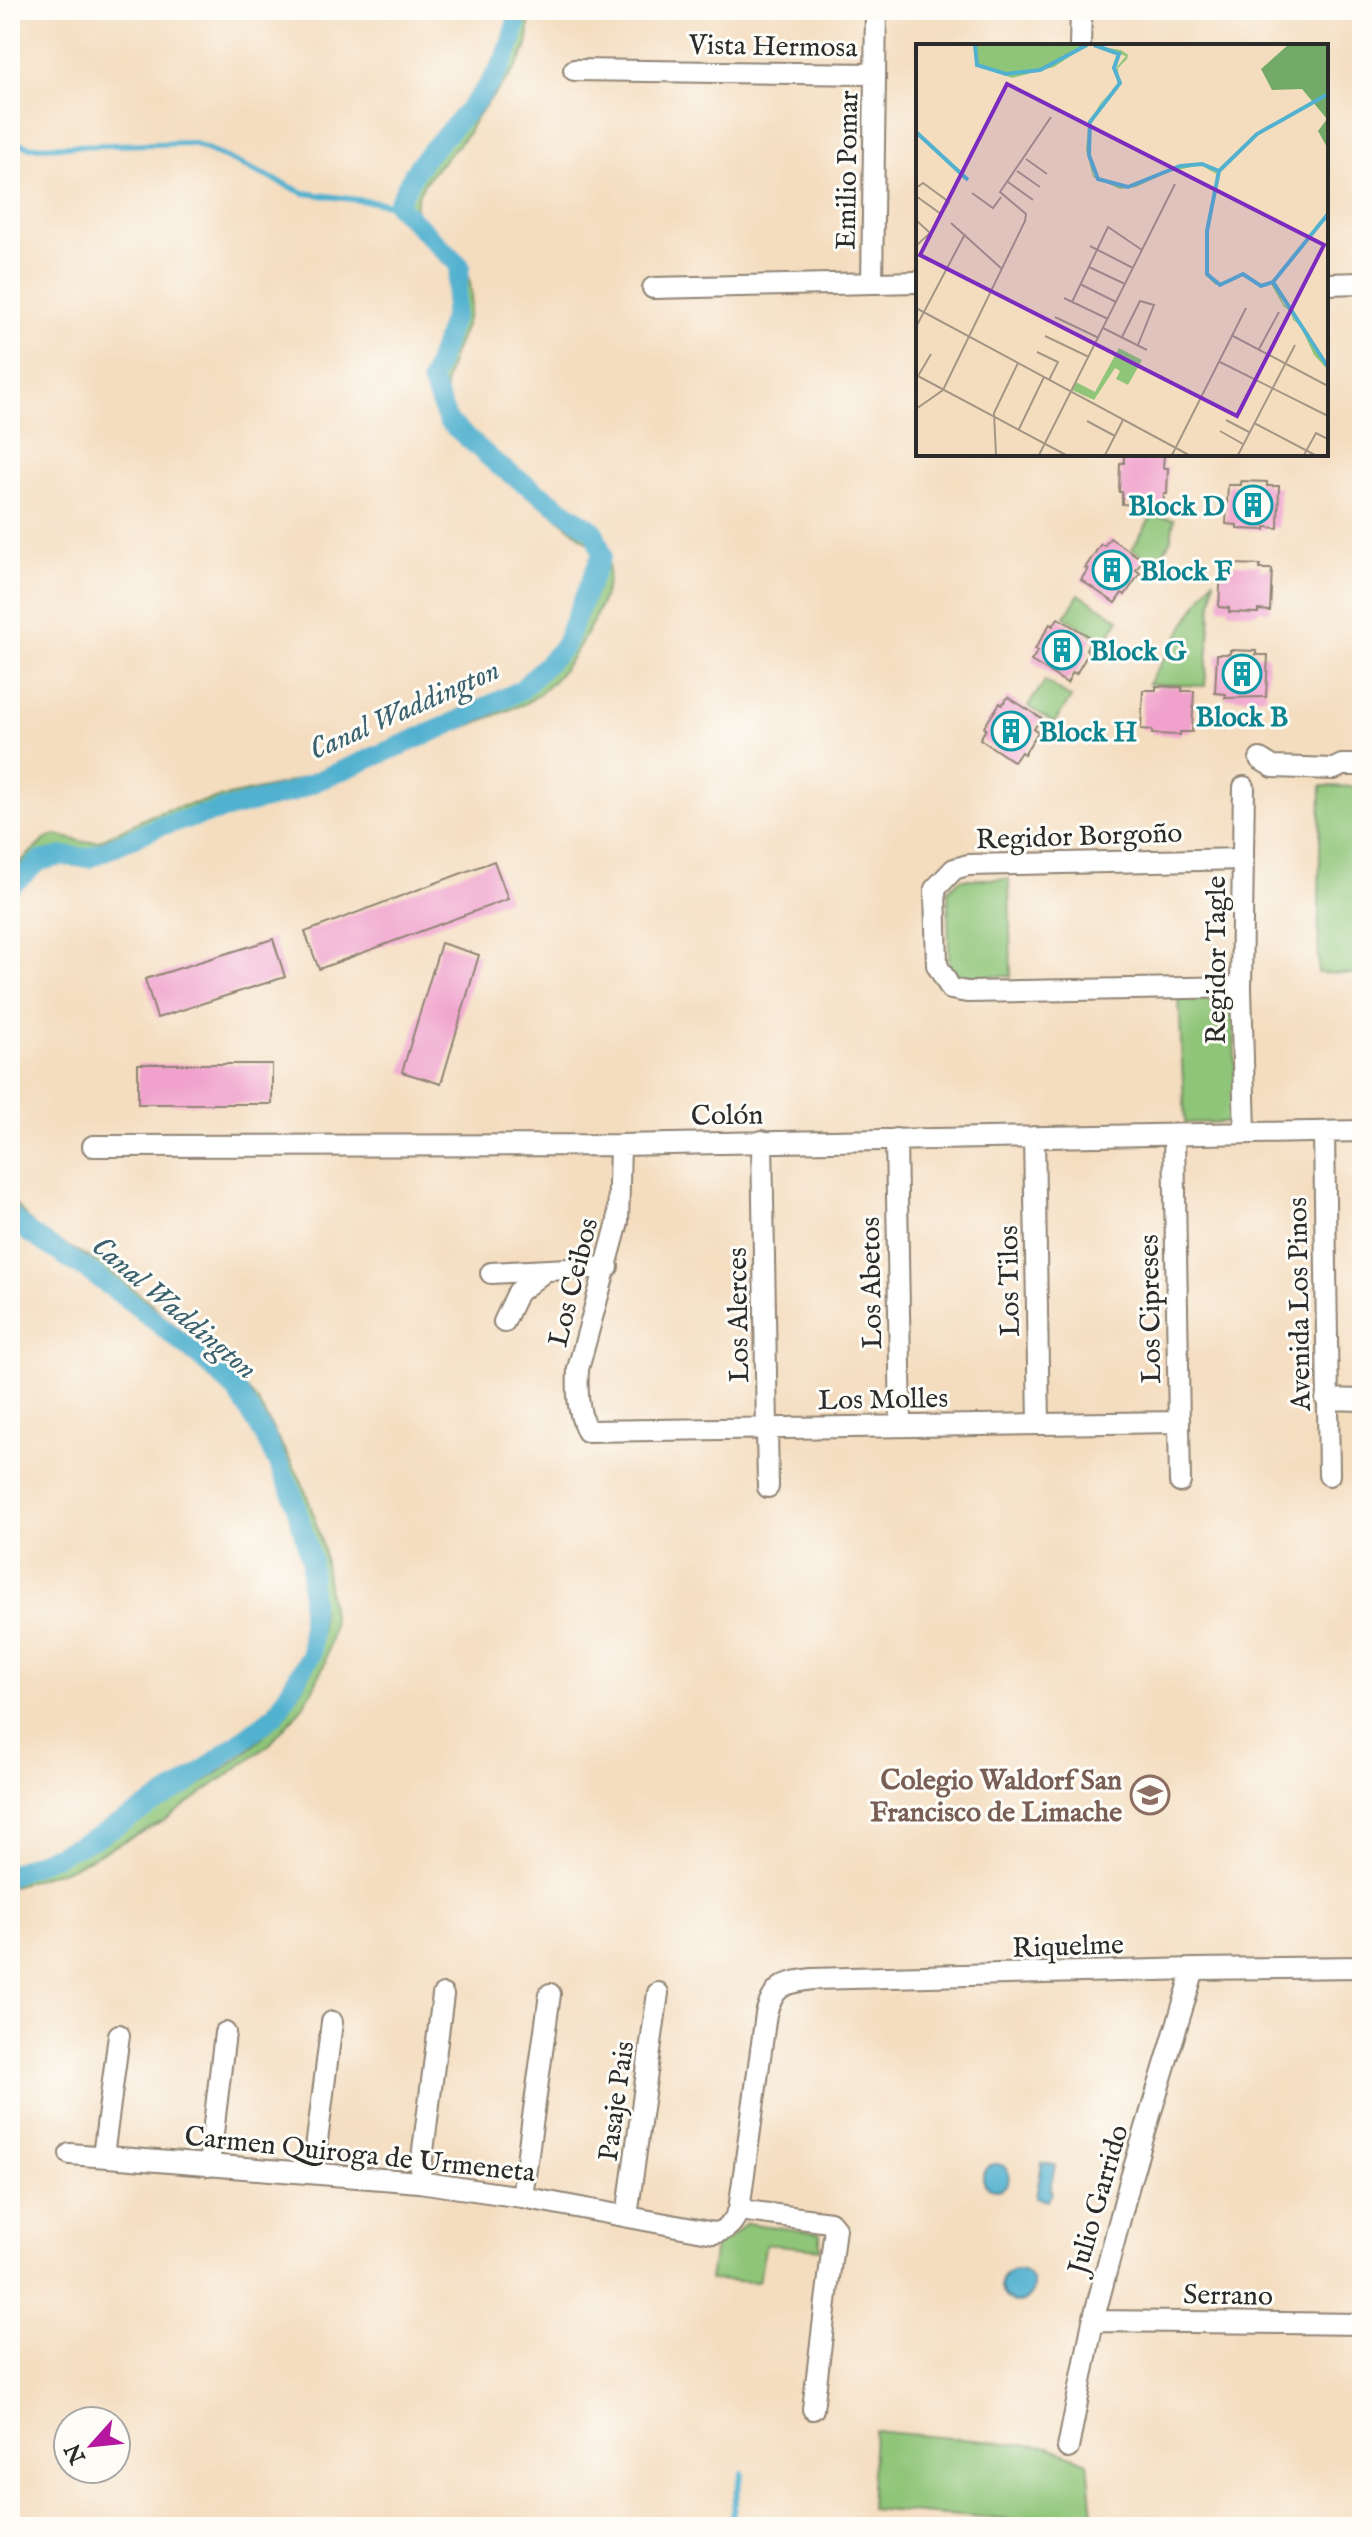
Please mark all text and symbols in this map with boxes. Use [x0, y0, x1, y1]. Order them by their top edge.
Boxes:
street label: Vista Hermosa [687, 29, 859, 66]
inset map [916, 44, 1328, 456]
street label: Emilio Pomar [830, 90, 867, 250]
building icon: Block D [1232, 484, 1274, 526]
place label: Block D [1128, 490, 1225, 525]
building icon: Block F [1091, 549, 1133, 591]
place label: Block F [1140, 555, 1232, 590]
building icon: Block G [1041, 629, 1083, 671]
place label: Block G [1090, 635, 1187, 670]
water label: Canal Waddington [304, 652, 506, 770]
building icon: Block B [1221, 653, 1263, 695]
place label: Block B [1196, 701, 1288, 736]
building icon: Block H [990, 710, 1032, 752]
place label: Block H [1039, 716, 1137, 751]
street label: Regidor Borgoño [975, 816, 1183, 859]
street label: Regidor Tagle [1200, 875, 1235, 1044]
street label: Colón [691, 1098, 764, 1135]
street label: Avenida Los Pinos [1281, 1197, 1320, 1412]
street label: Los Ceibos [542, 1215, 607, 1351]
street label: Los Abetos [854, 1216, 891, 1349]
street label: Los Tilos [992, 1225, 1029, 1337]
water label: Canal Waddington [83, 1228, 264, 1389]
street label: Los Cipreses [1133, 1234, 1170, 1384]
street label: Los Alerces [721, 1247, 758, 1383]
street label: Los Molles [818, 1382, 948, 1419]
place label: Colegio Waldorf San Francisco de Limache [870, 1764, 1122, 1831]
school or university icon: Colegio Waldorf San Francisco de Limache [1129, 1774, 1171, 1816]
street label: Riquelme [1012, 1928, 1125, 1967]
street label: Pasaje Pais [592, 2039, 643, 2164]
street label: Carmen Quiroga de Urmeneta [183, 2120, 538, 2191]
street label: Julio Garrido [1061, 2121, 1137, 2281]
street label: Serrano [1183, 2278, 1273, 2315]
north arrow [52, 2405, 132, 2485]
text: N [59, 2438, 93, 2469]

